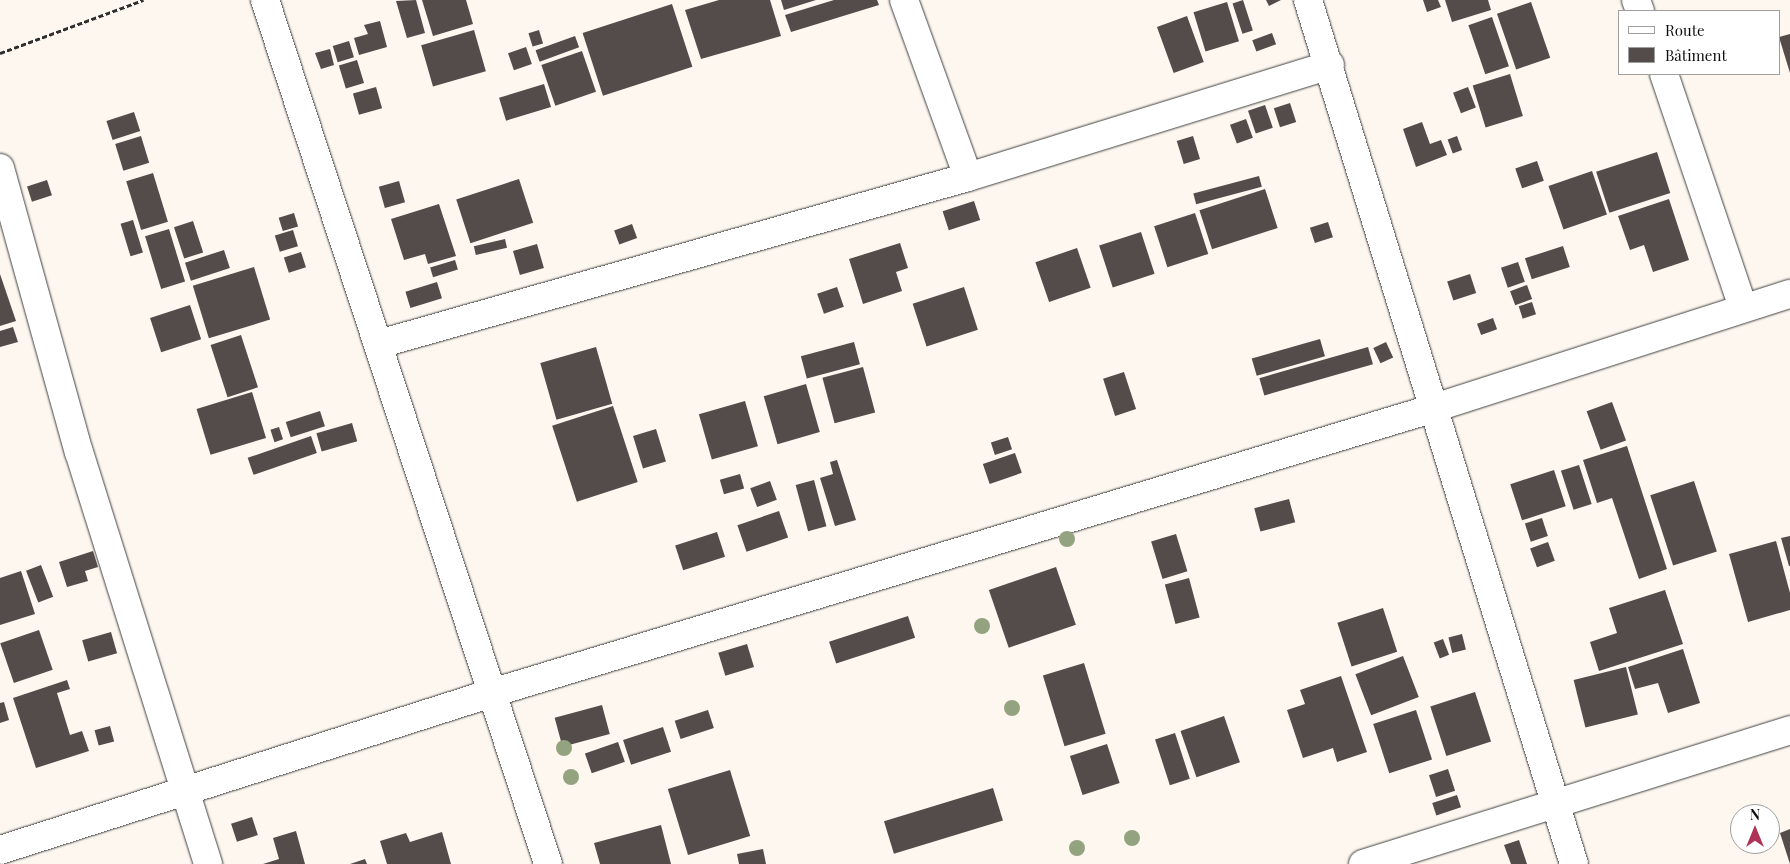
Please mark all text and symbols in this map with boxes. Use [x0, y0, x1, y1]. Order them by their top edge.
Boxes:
legend [1618, 10, 1780, 75]
text: Route [1665, 20, 1705, 40]
text: Bâtiment [1665, 45, 1727, 65]
north arrow [1730, 804, 1780, 854]
text: N [1750, 805, 1760, 824]

